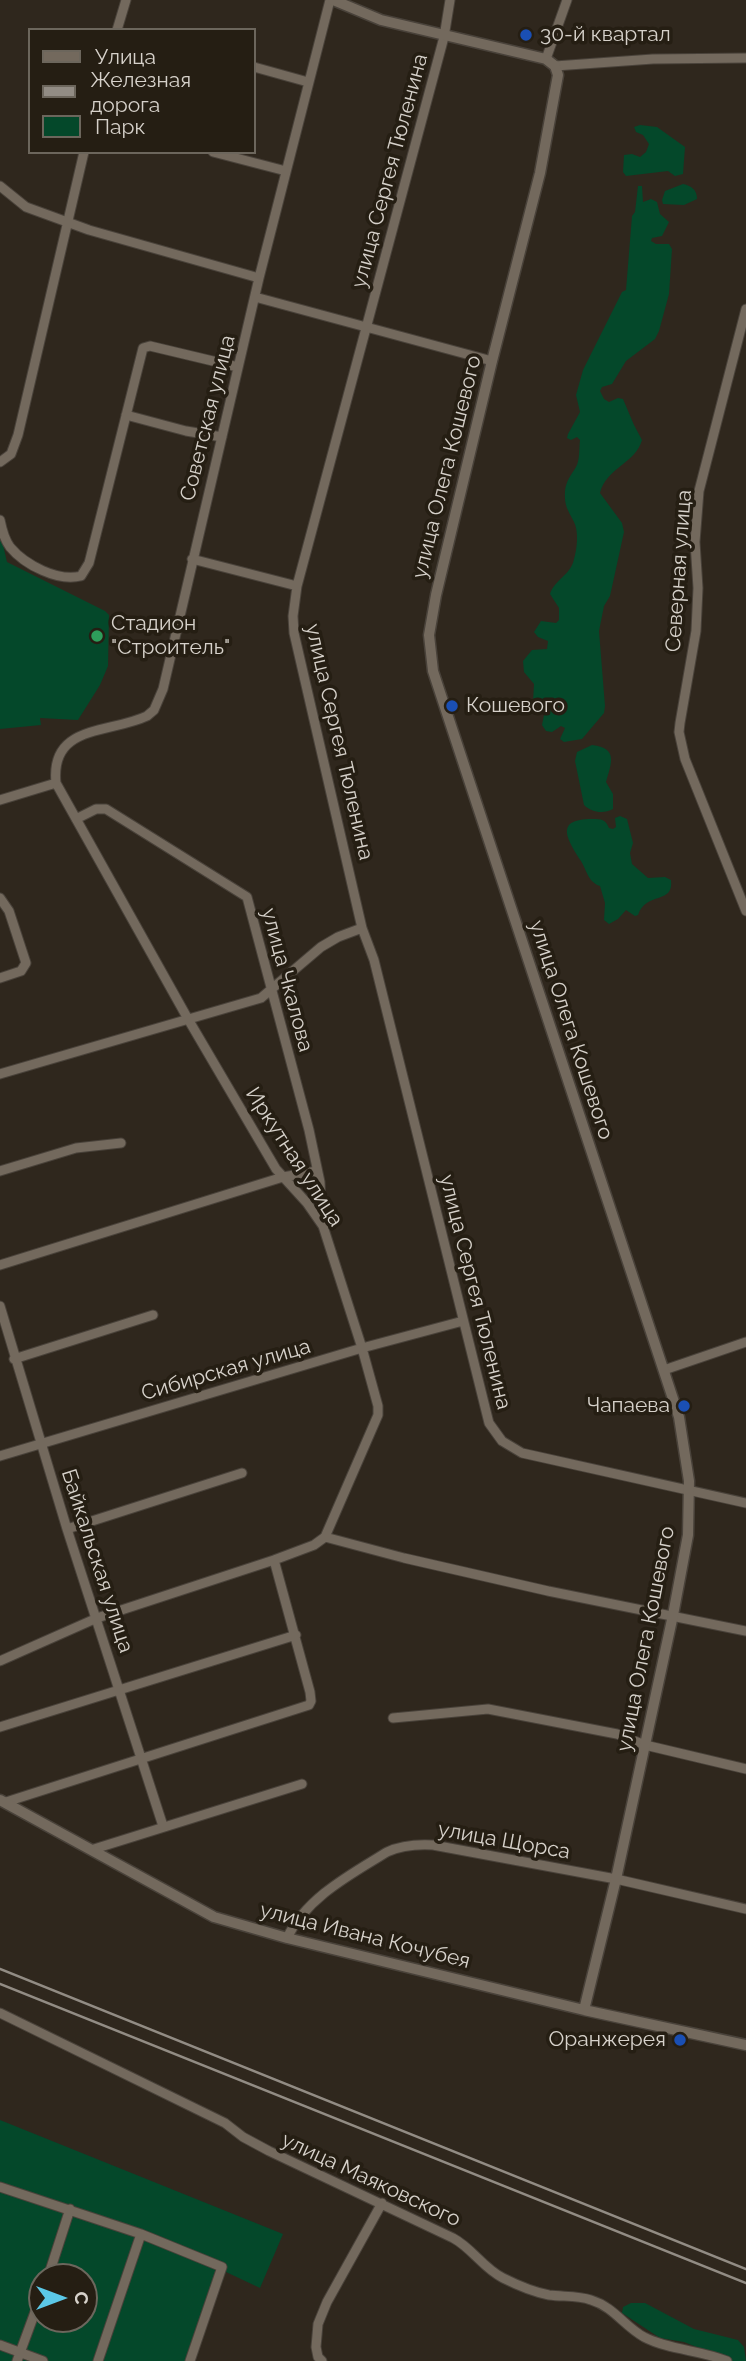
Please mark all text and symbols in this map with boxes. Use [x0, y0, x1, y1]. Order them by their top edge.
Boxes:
place label: 30-й квартал [540, 22, 671, 48]
marker: 30-й квартал [518, 27, 534, 43]
legend [28, 28, 256, 154]
text: Улица [95, 44, 156, 69]
street label: улица Сергея Тюленина [347, 51, 433, 291]
text: Железная дорога [90, 67, 191, 117]
text: Парк [95, 114, 145, 139]
street label: Советская улица [175, 332, 241, 504]
street label: улица Олега Кошевого [407, 353, 487, 581]
street label: Северная улица [661, 489, 697, 653]
place label: Стадион "Строитель" [111, 611, 230, 661]
street label: улица Сергея Тюленина [300, 622, 378, 862]
marker: Стадион "Строитель" [89, 628, 105, 644]
place label: Кошевого [466, 693, 565, 719]
marker: Кошевого [444, 698, 460, 714]
street label: улица Чкалова [256, 905, 318, 1055]
street label: улица Олега Кошевого [524, 917, 618, 1143]
street label: Иркутная улица [240, 1083, 348, 1231]
street label: улица Сергея Тюленина [434, 1172, 516, 1412]
street label: Сибирская улица [139, 1334, 313, 1406]
place label: Чапаева [587, 1393, 670, 1419]
marker: Чапаева [676, 1398, 692, 1414]
street label: Байкальская улица [55, 1466, 139, 1656]
street label: улица Олега Кошевого [612, 1524, 680, 1754]
street label: улица Щорса [436, 1817, 572, 1865]
street label: улица Ивана Кочубея [257, 1898, 473, 1974]
place label: Оранжерея [549, 2027, 666, 2053]
marker: Оранжерея [672, 2032, 688, 2048]
street label: улица Маяковского [277, 2127, 465, 2233]
north arrow [28, 2263, 98, 2333]
text: С [71, 2291, 93, 2305]

